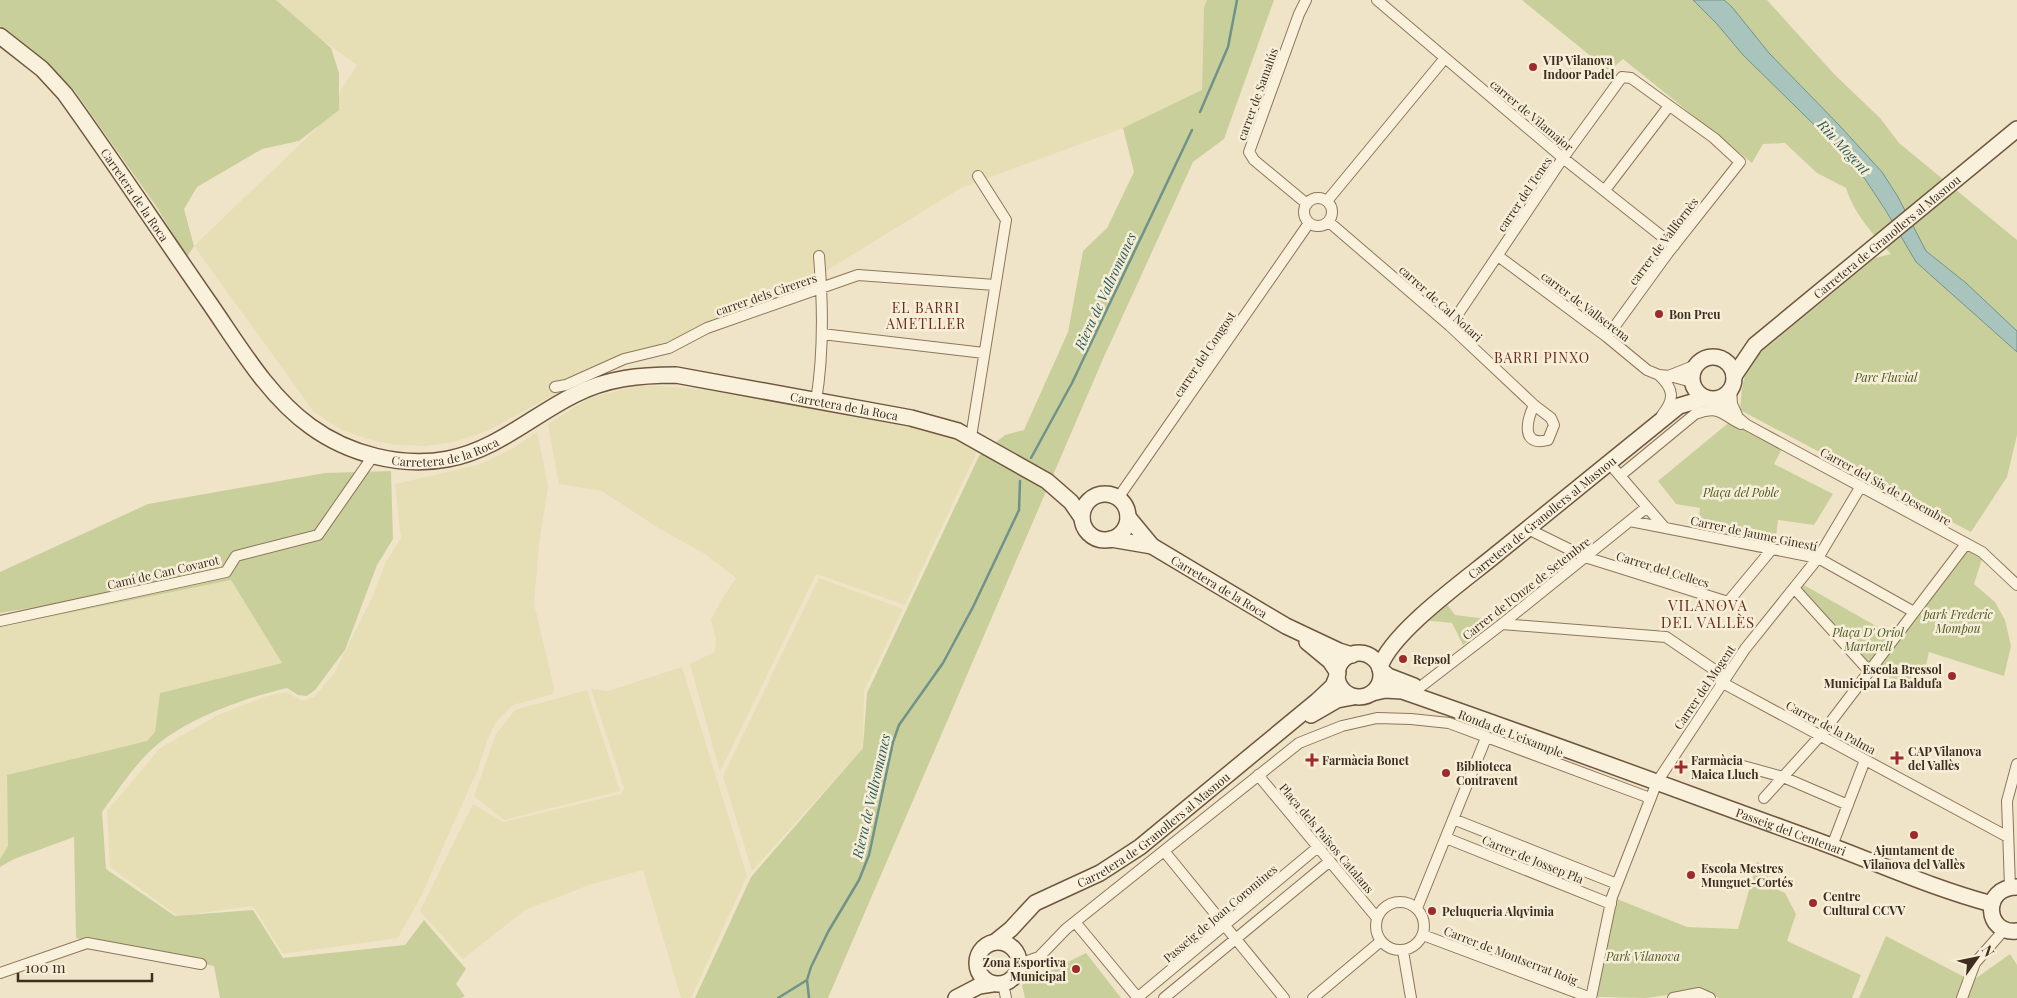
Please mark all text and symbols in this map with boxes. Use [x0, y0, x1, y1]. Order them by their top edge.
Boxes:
street label: carrer de Samalús [1233, 46, 1281, 142]
place label: VIP Vilanova Indoor Padel [1542, 52, 1615, 82]
marker: VIP Vilanova Indoor Padel [1527, 61, 1539, 73]
street label: carrer de Vilamajor [1487, 75, 1577, 155]
water label: Riu Mogent [1813, 115, 1875, 180]
street label: Carretera de la Roca [98, 145, 173, 244]
street label: carrer del Tenes [1493, 153, 1555, 235]
street label: Carretera de Granollers al Masnou [1810, 171, 1964, 302]
street label: carrer de Vallfornès [1625, 194, 1701, 288]
water label: Riera de Vallromanes [1069, 229, 1141, 354]
street label: carrer de Cal Notari [1396, 261, 1486, 345]
street label: carrer de Vallserena [1538, 267, 1634, 345]
street label: carrer dels Cirerers [713, 269, 819, 319]
district label: EL BARRI AMETLLER [885, 298, 966, 333]
place label: Bon Preu [1669, 306, 1721, 322]
street label: carrer del Congost [1169, 307, 1239, 400]
marker: Bon Preu [1653, 308, 1665, 320]
district label: BARRI PINXO [1494, 348, 1590, 367]
park label: Parc Fluvial [1854, 369, 1918, 385]
street label: Carretera de la Roca [789, 388, 900, 424]
street label: Carretera de la Roca [391, 434, 501, 470]
street label: Carrer del Sis de Desembre [1818, 443, 1954, 529]
street label: Carretera de Granollers al Masnou [1464, 452, 1619, 582]
park label: Plaça del Poble [1702, 484, 1779, 500]
street label: Carrer de Jaume Ginestí [1689, 512, 1819, 554]
street label: Carrer de l'Onze de Setembre [1459, 533, 1593, 643]
street label: Carrer del Cellecs [1614, 547, 1712, 591]
street label: Camí de Can Covarot [106, 551, 221, 593]
street label: Carretera de la Roca [1168, 551, 1270, 621]
district label: VILANOVA DEL VALLÈS [1661, 595, 1755, 632]
park label: park Frederic Mompou [1922, 606, 1994, 636]
park label: Plaça D' Oriol Martorell [1831, 624, 1904, 654]
street label: Carrer del Mogent [1670, 641, 1739, 732]
place label: Repsol [1413, 651, 1451, 667]
marker: Repsol [1397, 653, 1409, 665]
place label: Escola Bressol Municipal La Baldufa [1824, 661, 1943, 691]
marker: Escola Bressol Municipal La Baldufa [1946, 670, 1958, 682]
street label: Carrer de la Palma [1783, 697, 1879, 757]
street label: Ronda de L'eixample [1456, 706, 1566, 760]
water label: Riera de Vallromanes [847, 731, 895, 861]
place label: CAP Vilanova del Vallès [1908, 743, 1982, 773]
marker: CAP Vilanova del Vallès [1890, 751, 1904, 765]
place label: Farmàcia Bonet [1322, 752, 1410, 768]
place label: Farmàcia Maica Lluch [1691, 752, 1759, 782]
marker: Farmàcia Bonet [1306, 754, 1318, 766]
place label: Biblioteca Contravent [1456, 758, 1519, 788]
marker: Farmàcia Maica Lluch [1675, 761, 1687, 773]
marker: Biblioteca Contravent [1440, 767, 1452, 779]
street label: Carretera de Granollers al Masnou [1074, 768, 1233, 891]
street label: Plaça dels Països Catalans [1276, 780, 1378, 896]
street label: Passeig del Centenari [1734, 804, 1849, 859]
marker: Ajuntament de Vilanova del Vallès [1908, 829, 1920, 841]
street label: Carrer de Jossep Pla [1480, 831, 1586, 887]
place label: Ajuntament de Vilanova del Vallès [1862, 842, 1965, 872]
place label: Escola Mestres Munguet-Cortés [1701, 860, 1794, 890]
street label: Passeig de Joan Coromines [1160, 861, 1280, 965]
marker: Escola Mestres Munguet-Cortés [1685, 869, 1697, 881]
place label: Centre Cultural CCVV [1823, 888, 1906, 918]
marker: Centre Cultural CCVV [1807, 897, 1819, 909]
place label: Peluqueria Alqvimia [1442, 903, 1555, 919]
marker: Peluqueria Alqvimia [1426, 905, 1438, 917]
street label: Carrer de Montserrat Roig [1442, 922, 1581, 988]
north arrow [1952, 933, 2002, 983]
text: N [1978, 941, 1999, 960]
park label: Park Vilanova [1605, 948, 1680, 964]
scale bar [18, 950, 151, 982]
place label: Zona Esportiva Municipal [983, 954, 1067, 984]
text: 100 m [25, 957, 66, 977]
marker: Zona Esportiva Municipal [1070, 963, 1082, 975]

